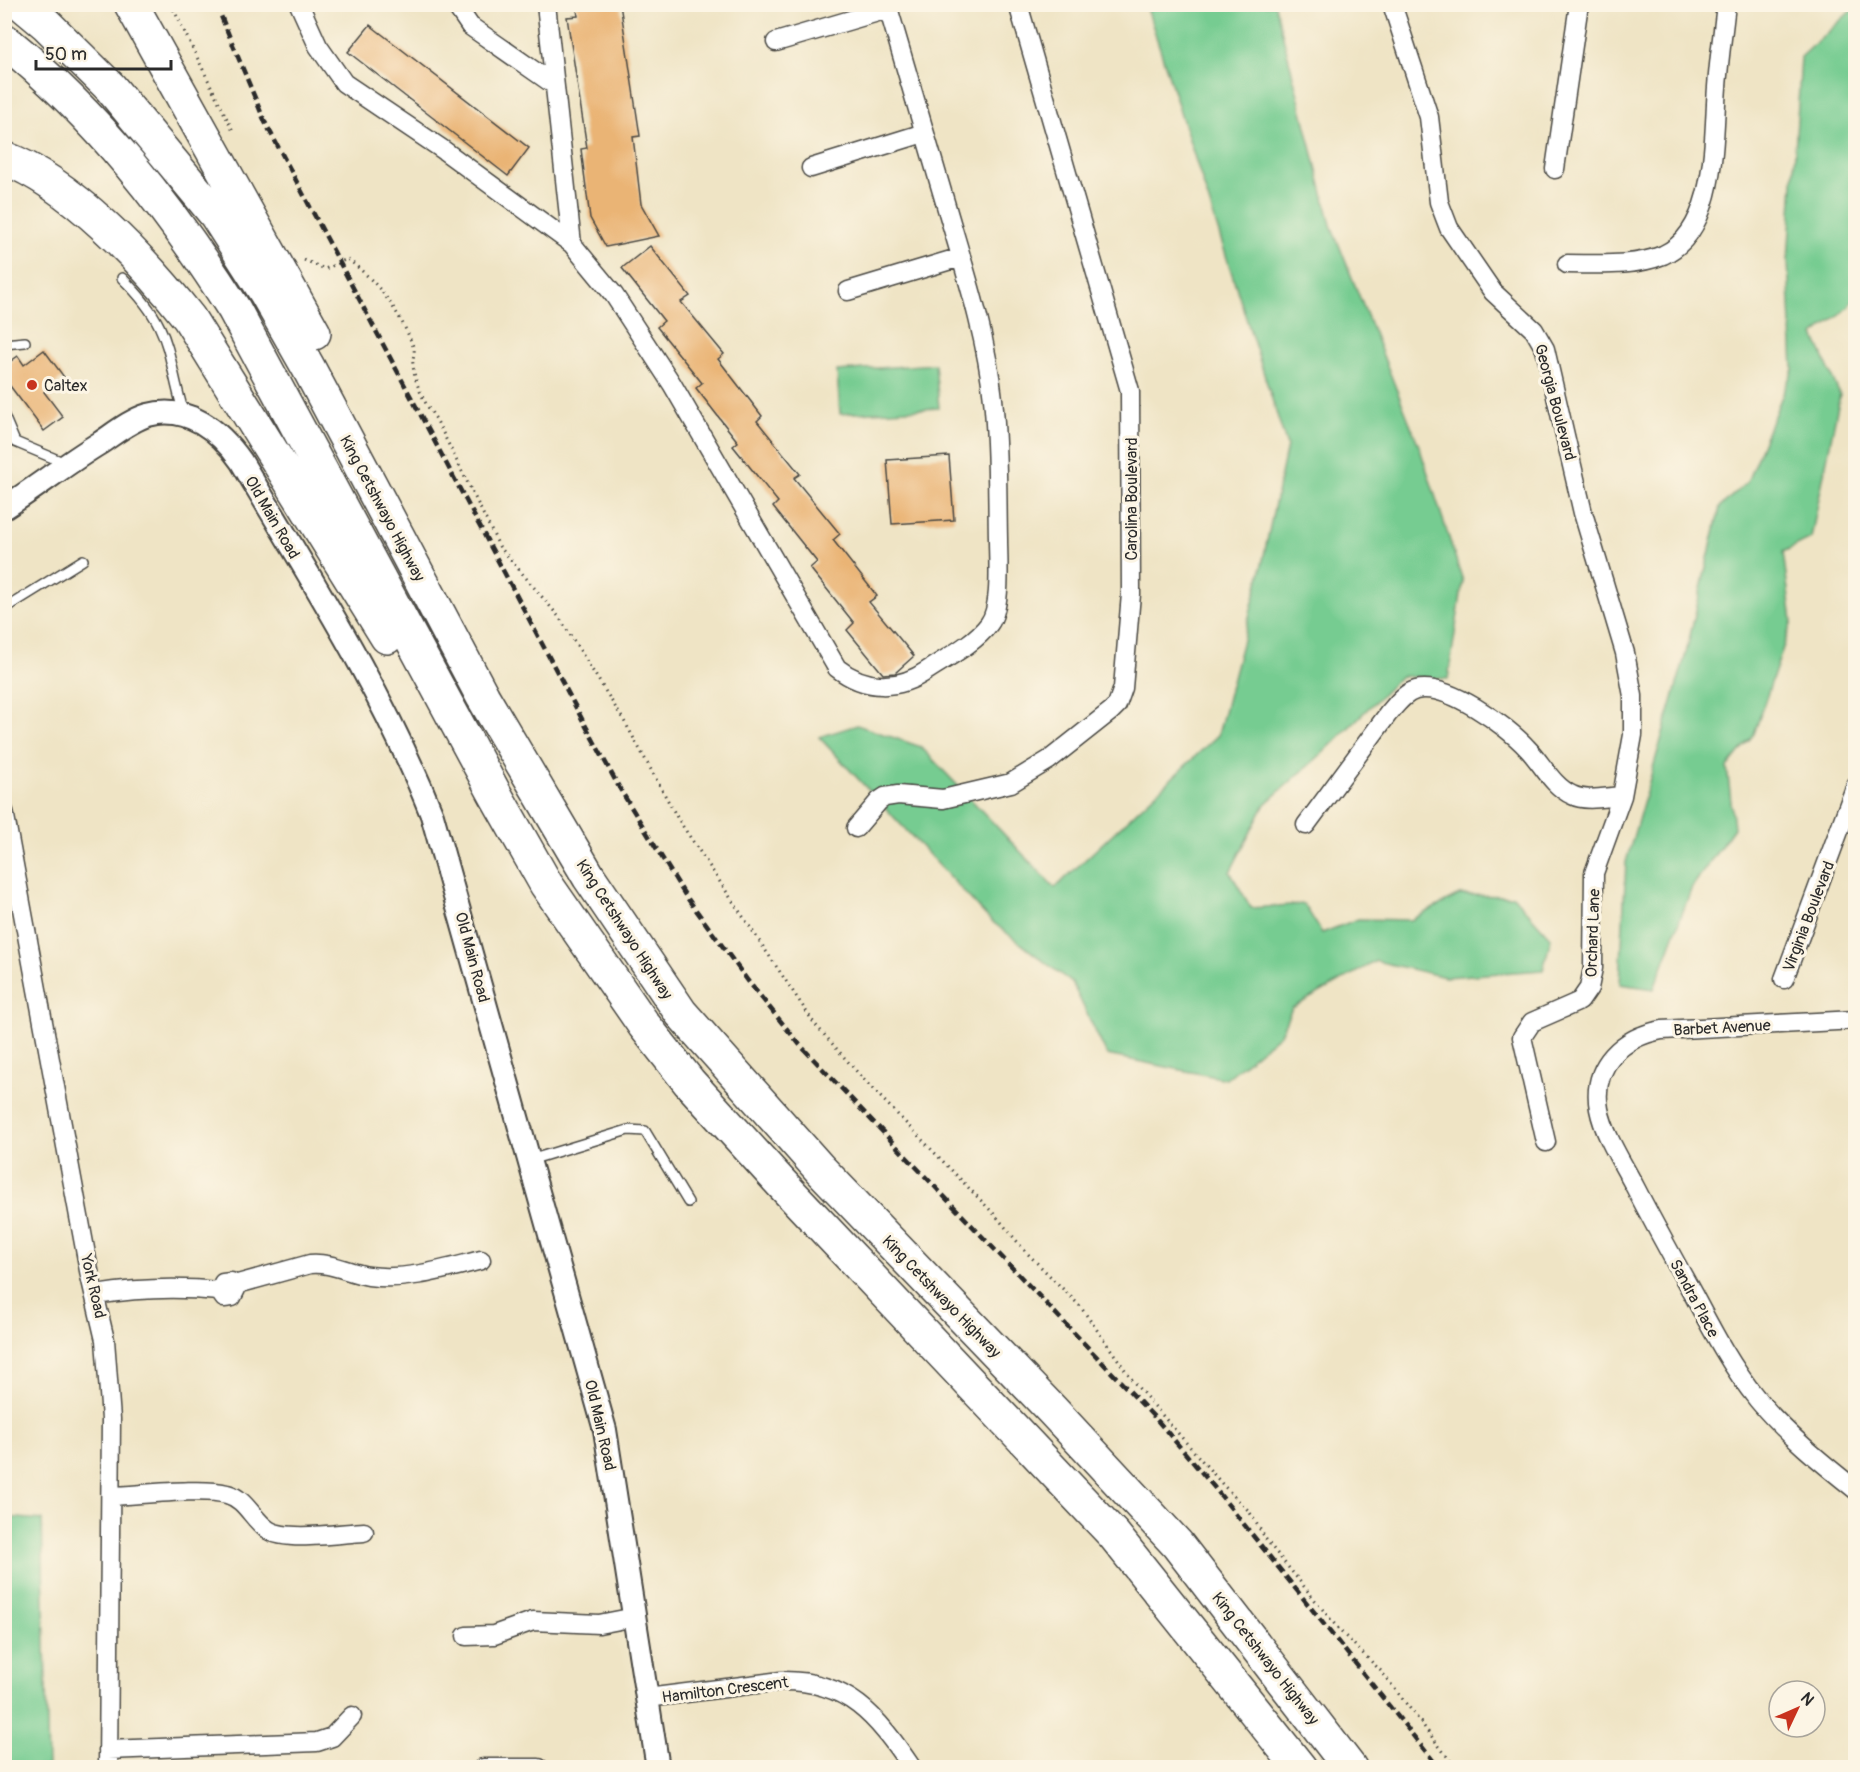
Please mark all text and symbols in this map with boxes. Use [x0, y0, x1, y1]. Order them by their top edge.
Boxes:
scale bar [36, 33, 171, 71]
text: 50 m [45, 43, 87, 66]
street label: Georgia Boulevard [1530, 342, 1580, 463]
place label: Caltex [44, 376, 87, 396]
marker: Caltex [25, 378, 39, 392]
street label: King Cetshwayo Highway [335, 432, 429, 585]
street label: Carolina Boulevard [1122, 437, 1142, 561]
street label: Old Main Road [240, 472, 304, 563]
street label: King Cetshwayo Highway [571, 856, 677, 1003]
street label: Virginia Boulevard [1779, 858, 1839, 975]
street label: Orchard Lane [1581, 888, 1605, 978]
street label: Old Main Road [450, 910, 494, 1005]
street label: Barbet Avenue [1673, 1015, 1771, 1041]
street label: King Cetshwayo Highway [878, 1231, 1005, 1362]
street label: York Road [76, 1251, 110, 1320]
street label: Sandra Place [1665, 1256, 1723, 1341]
street label: Old Main Road [580, 1378, 620, 1473]
street label: King Cetshwayo Highway [1207, 1588, 1323, 1729]
street label: Hamilton Crescent [661, 1672, 790, 1708]
north arrow [1767, 1679, 1827, 1739]
text: N [1796, 1688, 1818, 1710]

